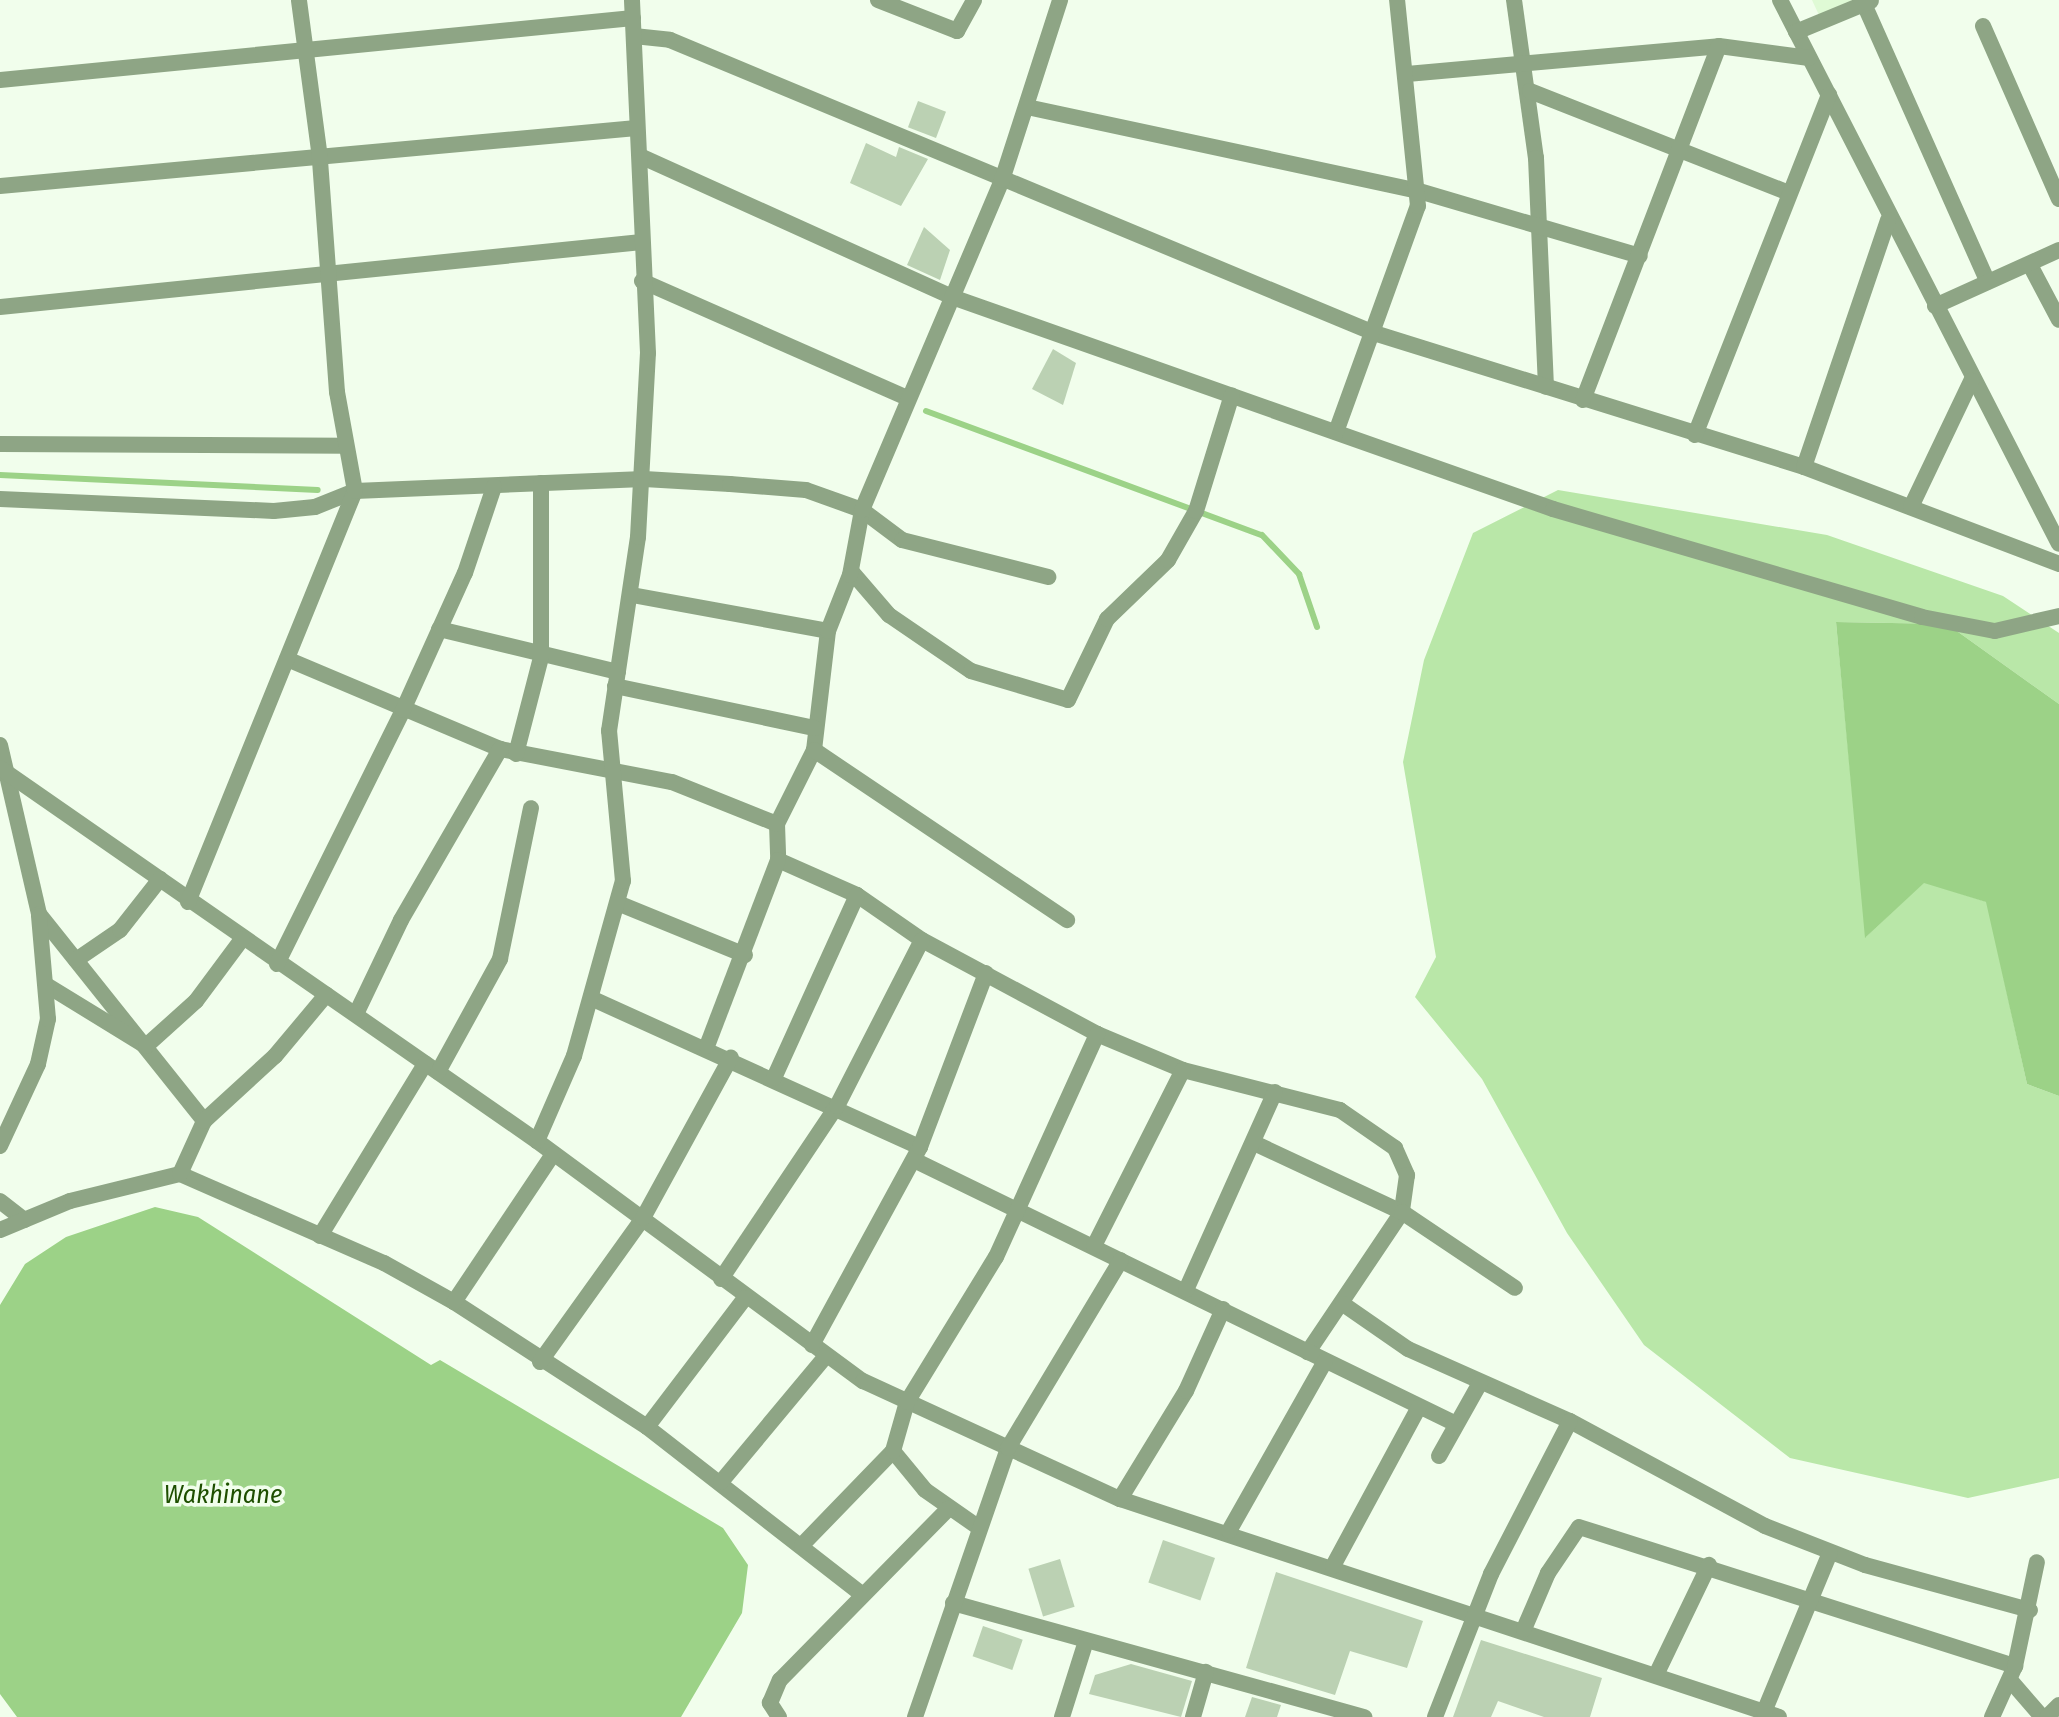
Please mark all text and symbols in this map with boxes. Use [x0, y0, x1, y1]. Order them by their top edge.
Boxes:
water label: Wakhinane [164, 1479, 282, 1511]

